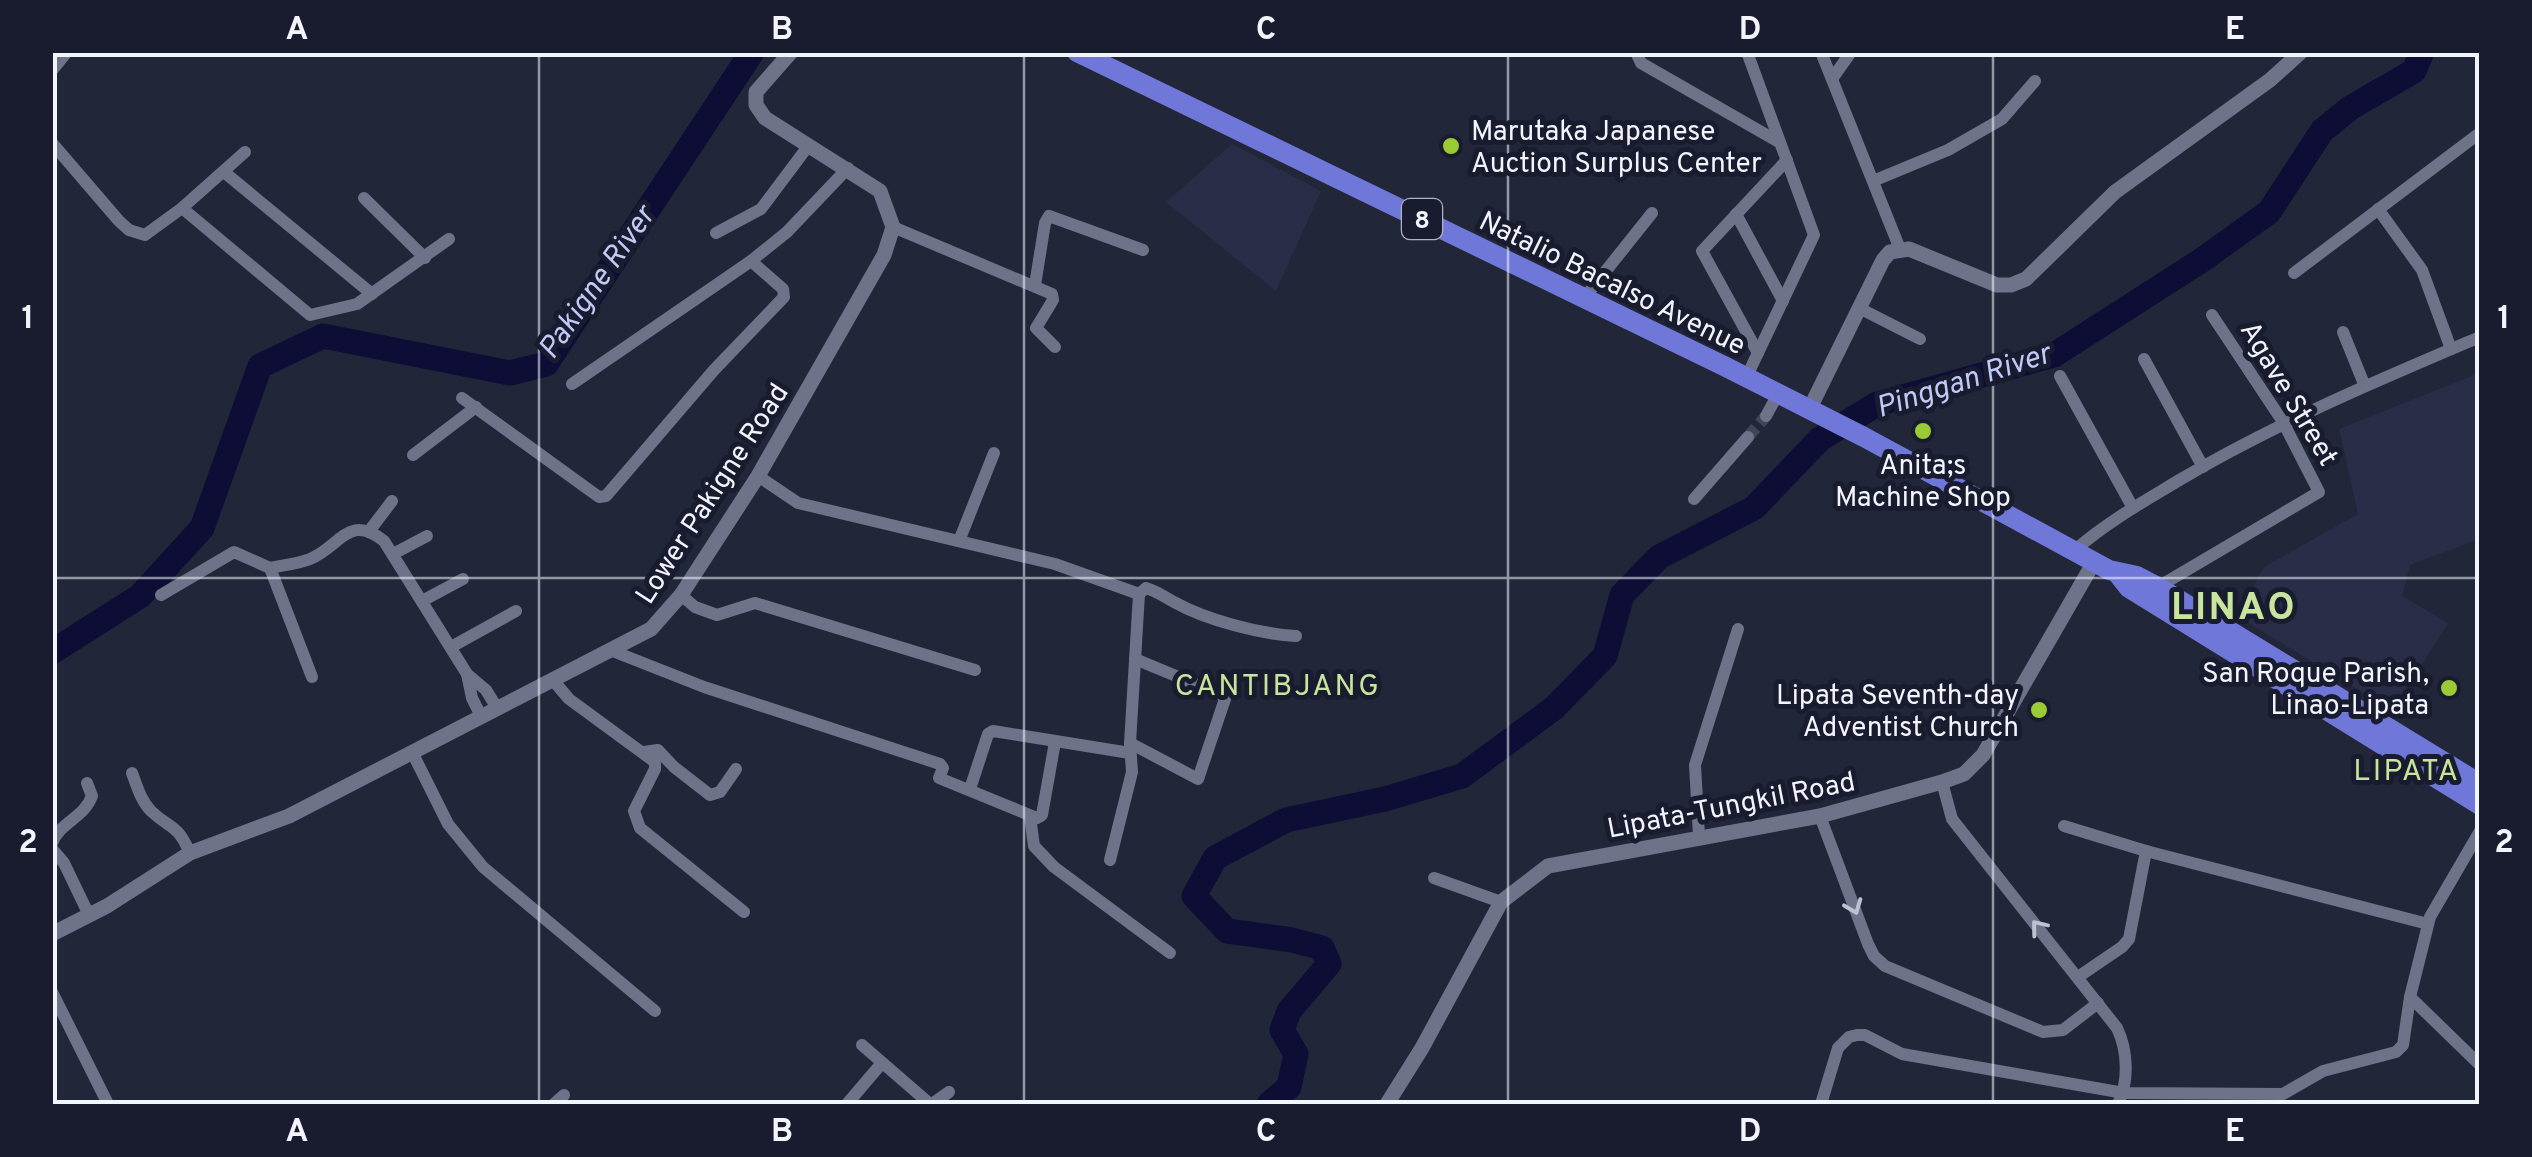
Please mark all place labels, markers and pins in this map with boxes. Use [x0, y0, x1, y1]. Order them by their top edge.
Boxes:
place label: Marutaka Japanese Auction Surplus Center [1471, 115, 1762, 183]
marker: Marutaka Japanese Auction Surplus Center [1440, 135, 1462, 157]
marker: Anita;s Machine Shop [1912, 420, 1934, 442]
place label: Anita;s Machine Shop [1835, 449, 2011, 517]
place label: San Roque Parish, Linao-Lipata [2202, 657, 2429, 725]
marker: San Roque Parish, Linao-Lipata [2438, 677, 2460, 699]
place label: Lipata Seventh-day Adventist Church [1776, 679, 2019, 747]
marker: Lipata Seventh-day Adventist Church [2028, 699, 2050, 721]

